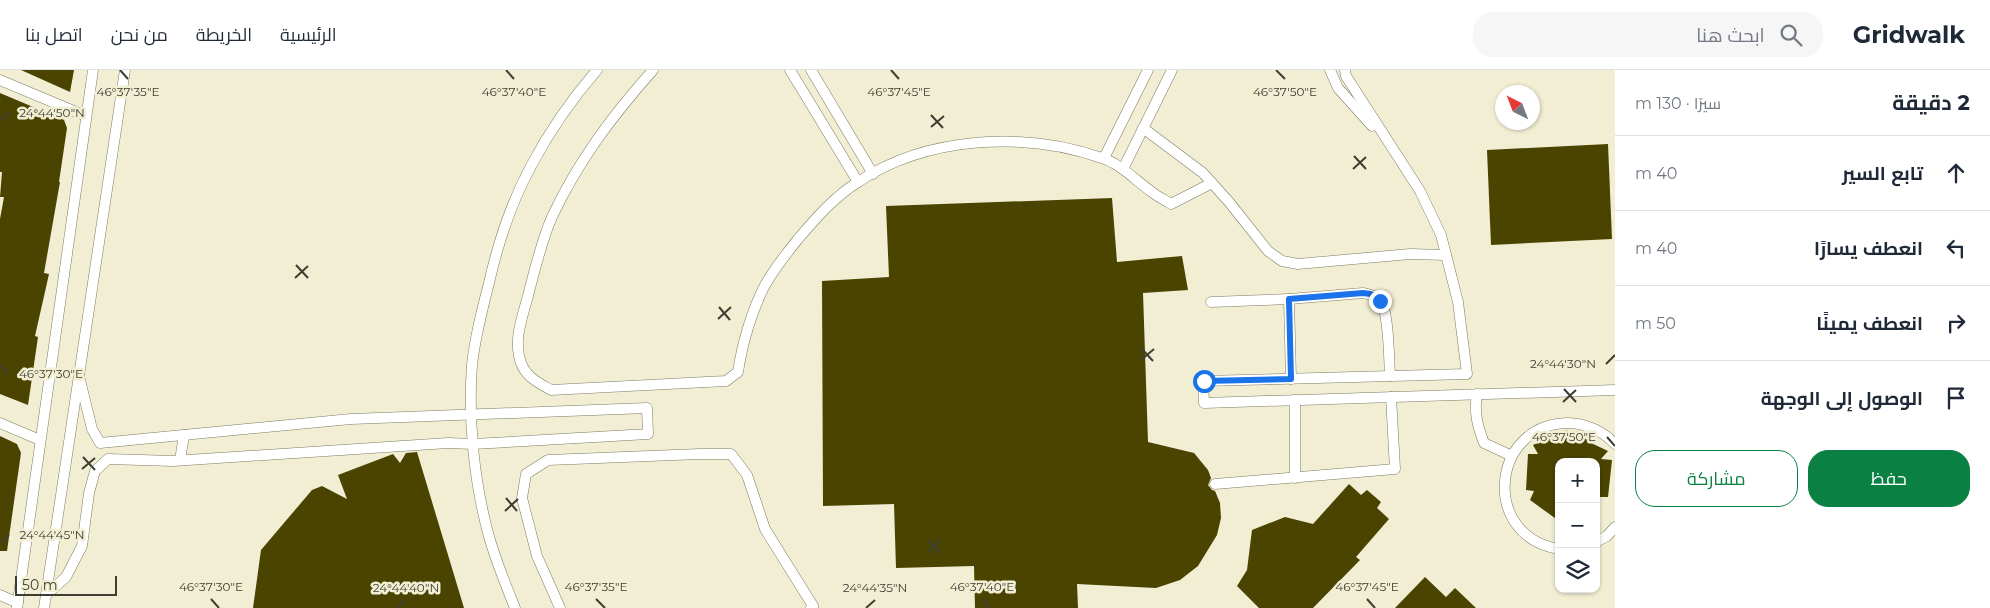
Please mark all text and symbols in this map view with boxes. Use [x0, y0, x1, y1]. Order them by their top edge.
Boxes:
search box [1473, 12, 1823, 57]
text: Gridwalk [1853, 20, 1965, 49]
icon: search [1777, 21, 1805, 49]
text: اتصل بنا [25, 24, 83, 46]
text: من نحن [111, 24, 168, 46]
text: الخريطة [196, 24, 252, 46]
text: الرئيسية [280, 24, 336, 46]
text: ابحث هنا [1696, 24, 1765, 47]
text: 46°37'35"E [97, 84, 159, 99]
text: 46°37'40"E [482, 84, 546, 99]
text: 46°37'45"E [867, 84, 931, 99]
text: 46°37'50"E [1253, 84, 1317, 99]
north arrow [1495, 85, 1540, 130]
text: 2 دقيقة [1892, 90, 1970, 115]
text: سيرًا · 130 m [1635, 94, 1721, 113]
text: 24°44'50"N [19, 105, 85, 120]
icon: ahead [1942, 159, 1970, 187]
text: تابع السير [1842, 162, 1923, 185]
text: 40 m [1635, 164, 1677, 183]
icon: left [1942, 234, 1970, 262]
text: انعطف يسارًا [1814, 237, 1923, 260]
text: 40 m [1635, 239, 1677, 258]
route end [1369, 290, 1392, 313]
icon: right [1942, 309, 1970, 337]
text: انعطف يمينًا [1816, 312, 1923, 335]
text: 50 m [1635, 314, 1676, 333]
text: 24°44'30"N [1530, 356, 1596, 371]
text: 46°37'30"E [19, 366, 83, 381]
route start [1193, 370, 1216, 393]
icon: arrive [1942, 384, 1970, 412]
text: الوصول إلى الوجهة [1761, 387, 1923, 410]
text: 46°37'50"E [1532, 429, 1596, 444]
button: مشاركة [1635, 450, 1798, 507]
button: حفظ [1808, 450, 1970, 507]
map controls [1555, 458, 1600, 593]
button: + [1555, 458, 1600, 503]
button: − [1555, 503, 1600, 548]
text: 24°44'45"N [19, 527, 85, 542]
button: layers [1555, 548, 1600, 593]
scale bar [15, 573, 118, 596]
text: 50 m [22, 576, 58, 594]
text: 46°37'30"E [179, 579, 243, 594]
text: 46°37'35"E [565, 579, 627, 594]
text: 46°37'40"E [950, 579, 1014, 594]
text: 46°37'45"E [1335, 579, 1399, 594]
text: 24°44'40"N [373, 580, 439, 595]
text: 24°44'35"N [843, 580, 907, 595]

